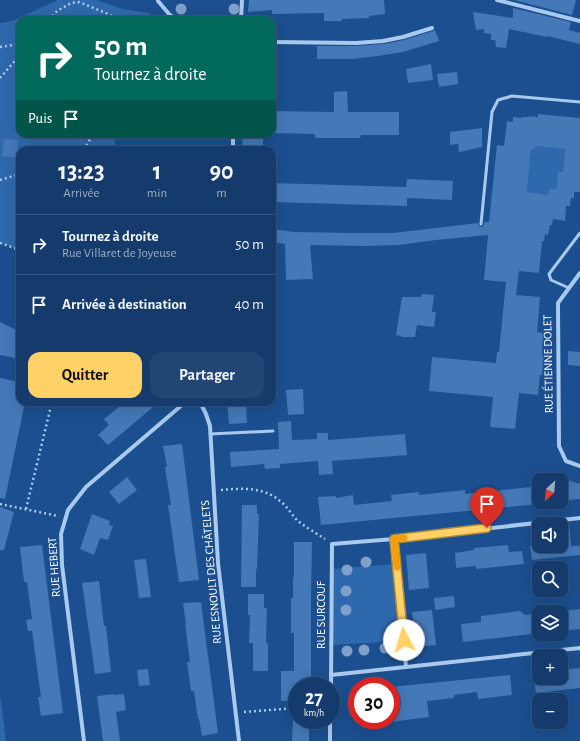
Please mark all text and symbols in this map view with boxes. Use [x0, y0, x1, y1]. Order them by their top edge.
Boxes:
icon: right [28, 32, 80, 84]
text: 50 m [94, 33, 148, 61]
text: Tournez à droite [94, 66, 207, 84]
icon: arrive [60, 108, 82, 130]
text: Puis [28, 111, 52, 126]
text: 13:23 [58, 160, 105, 184]
text: 1 [153, 160, 161, 184]
text: 90 [209, 160, 234, 184]
text: Arrivée [63, 187, 100, 200]
text: min [147, 187, 167, 200]
text: m [216, 187, 227, 200]
text: Tournez à droite [62, 229, 159, 244]
icon: right [28, 234, 50, 256]
text: 50 m [235, 237, 264, 252]
text: Rue Villaret de Joyeuse [62, 247, 177, 260]
icon: arrive [28, 294, 50, 316]
text: Arrivée à destination [62, 297, 187, 312]
text: 40 m [234, 297, 264, 312]
street label: RUE ÉTIENNE DOLET [540, 315, 555, 413]
button: Quitter [28, 352, 142, 398]
button: Partager [150, 352, 264, 398]
north arrow [532, 473, 568, 509]
map controls [532, 473, 568, 729]
pin [470, 487, 504, 528]
icon: arrive [476, 493, 498, 515]
street label: RUE ESNOULT DES CHÂTELETS [198, 499, 223, 644]
button: sound [532, 517, 568, 553]
street label: RUE HEBERT [46, 537, 62, 597]
button: search [532, 561, 568, 597]
street label: RUE SURCOUF [315, 580, 327, 649]
button: layers [532, 605, 568, 641]
position arrow [383, 619, 425, 661]
button: + [532, 649, 568, 685]
speed limit sign: 30 [348, 677, 400, 729]
text: 27 [305, 688, 323, 708]
button: − [532, 693, 568, 729]
text: km/h [304, 708, 324, 718]

